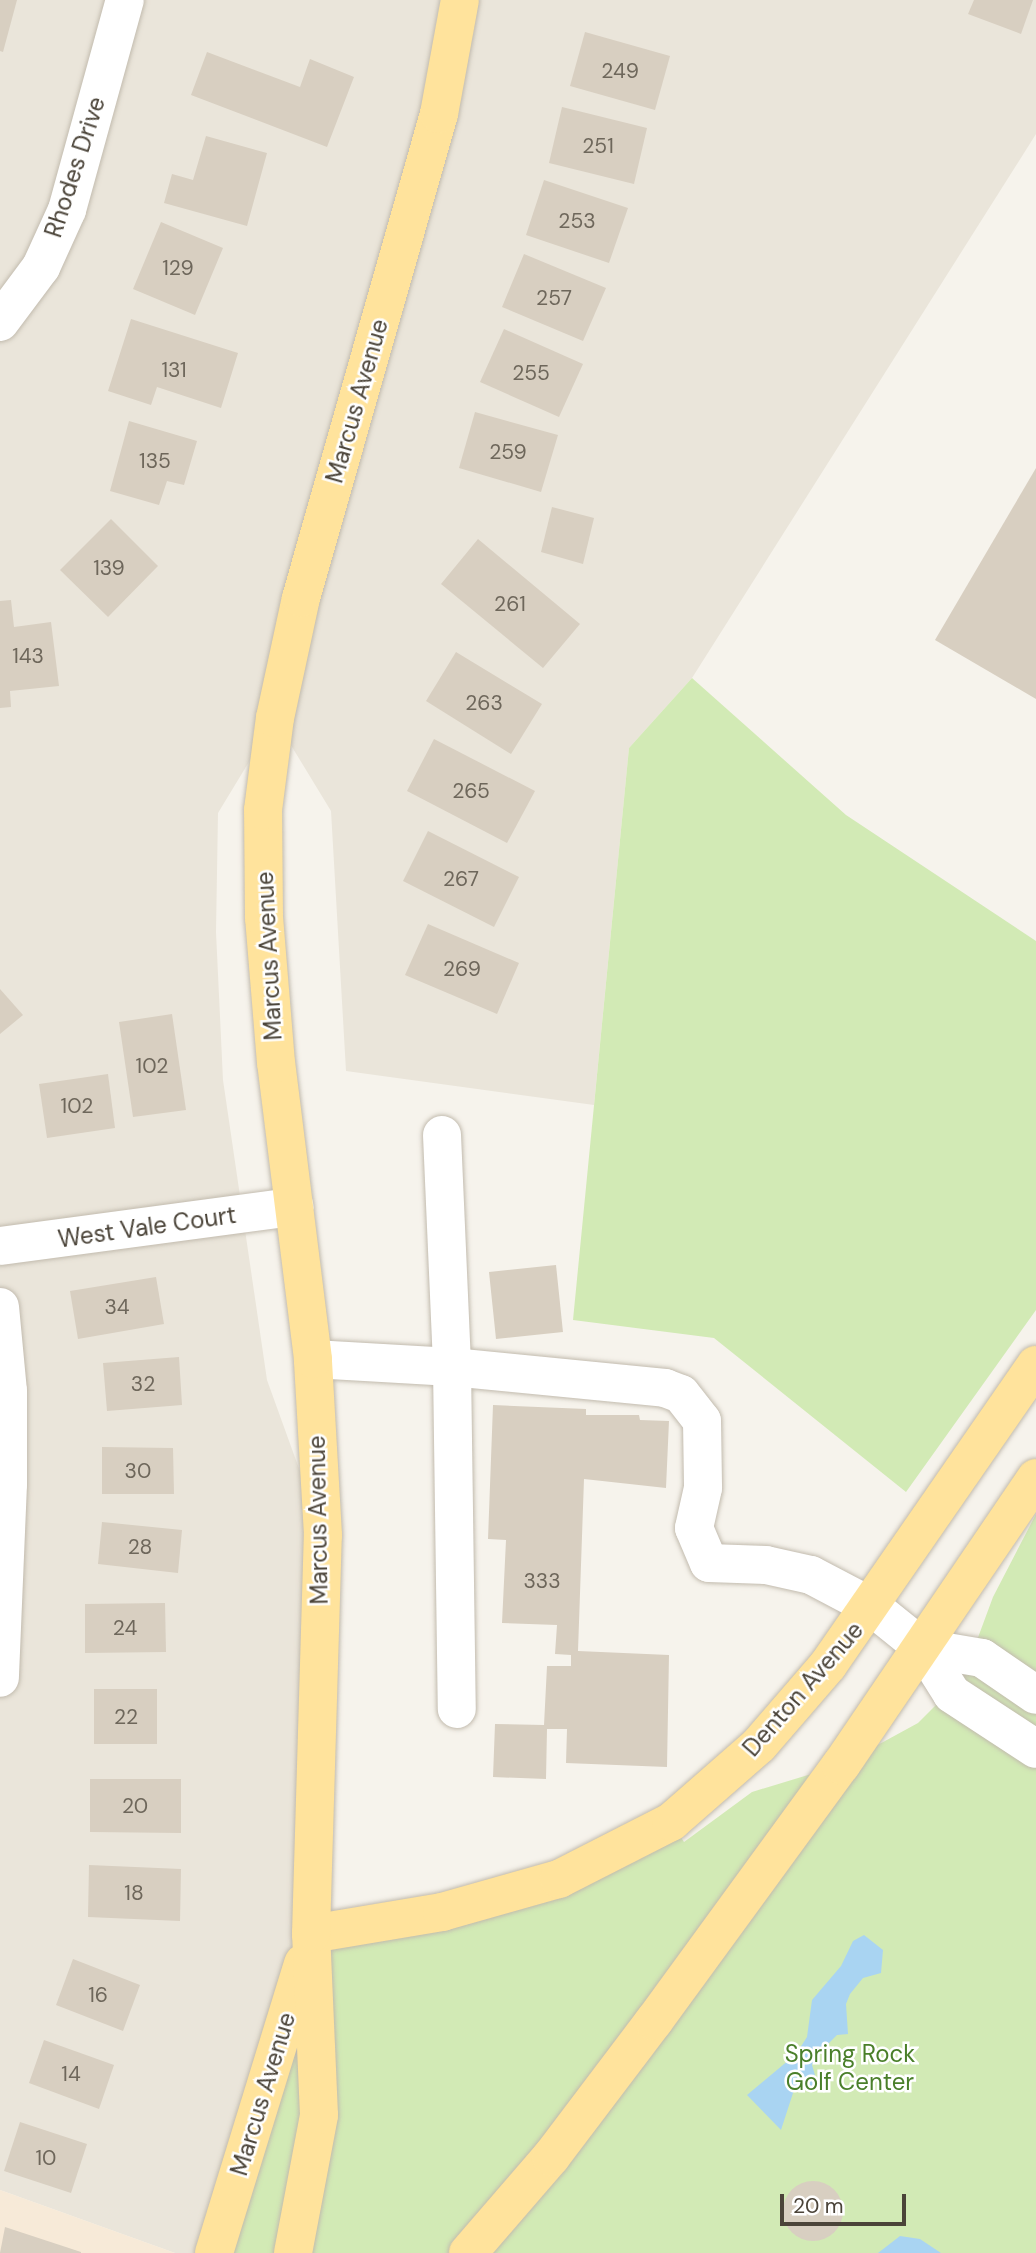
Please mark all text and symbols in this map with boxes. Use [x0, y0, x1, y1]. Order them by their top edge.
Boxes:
house number: 249 [601, 58, 639, 84]
street label: Rhodes Drive [39, 93, 111, 241]
house number: 251 [582, 133, 614, 159]
house number: 253 [558, 208, 596, 234]
house number: 129 [162, 255, 194, 281]
house number: 257 [536, 285, 572, 311]
street label: Marcus Avenue [320, 316, 394, 486]
house number: 131 [161, 357, 187, 383]
house number: 255 [512, 360, 550, 386]
house number: 259 [489, 439, 527, 465]
house number: 135 [139, 448, 171, 474]
house number: 139 [93, 555, 125, 581]
house number: 261 [494, 591, 526, 617]
house number: 143 [12, 643, 44, 669]
house number: 263 [465, 690, 503, 716]
house number: 265 [452, 778, 490, 804]
house number: 267 [443, 866, 479, 892]
street label: Marcus Avenue [250, 871, 288, 1041]
house number: 269 [443, 956, 481, 982]
house number: 102 [136, 1053, 168, 1079]
house number: 102 [61, 1093, 93, 1119]
street label: West Vale Court [56, 1200, 238, 1254]
house number: 34 [104, 1294, 130, 1320]
house number: 32 [131, 1371, 155, 1397]
street label: Marcus Avenue [302, 1435, 334, 1605]
house number: 30 [125, 1458, 151, 1484]
house number: 28 [128, 1534, 152, 1560]
house number: 333 [523, 1568, 561, 1594]
house number: 24 [113, 1615, 137, 1641]
street label: Denton Avenue [737, 1616, 869, 1762]
house number: 22 [114, 1704, 138, 1730]
house number: 20 [122, 1793, 148, 1819]
house number: 18 [124, 1880, 144, 1906]
house number: 16 [88, 1982, 108, 2008]
street label: Marcus Avenue [225, 2009, 301, 2179]
park label: Spring Rock Golf Center [785, 2040, 915, 2096]
house number: 14 [61, 2061, 81, 2087]
house number: 10 [36, 2145, 56, 2171]
scale bar [784, 2180, 910, 2224]
text: 20 m [793, 2192, 844, 2220]

